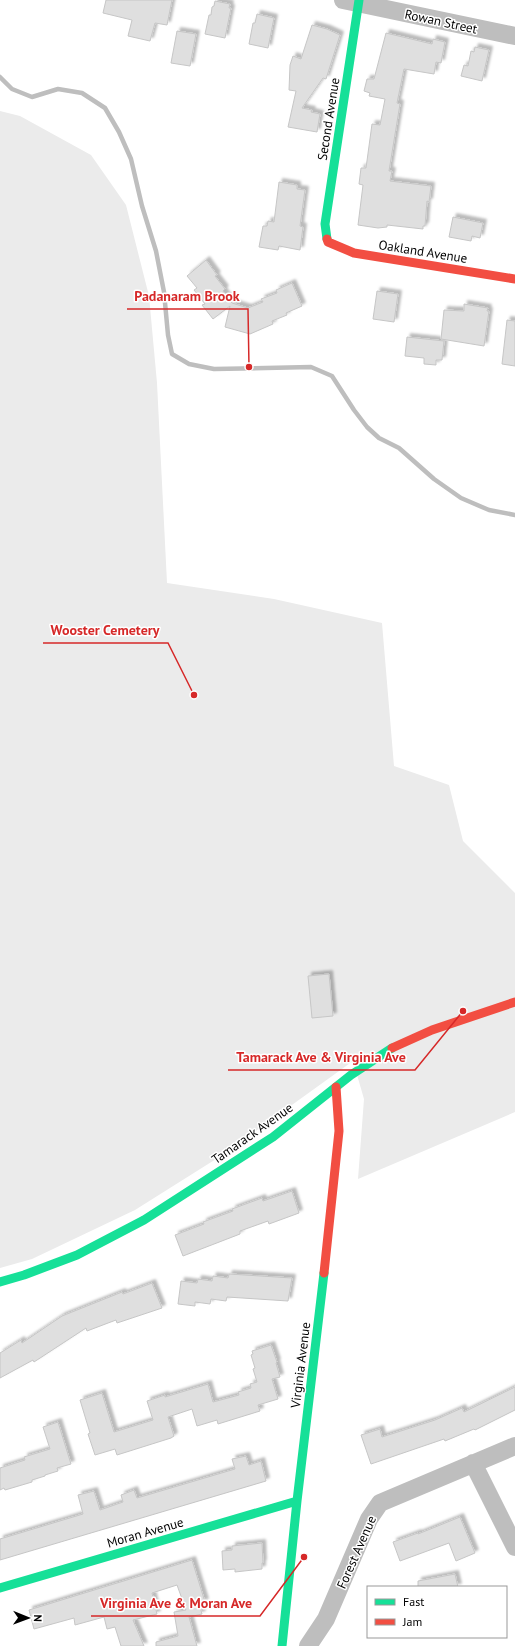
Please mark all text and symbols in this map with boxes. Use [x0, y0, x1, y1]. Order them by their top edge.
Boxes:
street label: Rowan Street [403, 6, 479, 38]
street label: Second Avenue [314, 76, 343, 162]
street label: Oakland Avenue [377, 236, 468, 267]
callout: Padanaram Brook [127, 283, 248, 309]
text: Padanaram Brook [134, 287, 240, 305]
callout: Wooster Cemetery [43, 617, 168, 643]
text: Wooster Cemetery [51, 621, 160, 639]
callout: Tamarack Ave & Virginia Ave [228, 1044, 415, 1070]
text: Tamarack Ave & Virginia Ave [236, 1048, 406, 1066]
street label: Tamarack Avenue [208, 1099, 296, 1168]
street label: Virginia Avenue [287, 1321, 314, 1410]
street label: Moran Avenue [105, 1513, 185, 1552]
street label: Forest Avenue [333, 1513, 380, 1591]
legend [367, 1586, 507, 1638]
callout: Virginia Ave & Moran Ave [91, 1590, 260, 1616]
text: Virginia Ave & Moran Ave [99, 1594, 252, 1612]
text: Fast [403, 1594, 424, 1609]
north arrow [8, 1598, 48, 1638]
text: N [31, 1614, 45, 1622]
text: Jam [402, 1614, 422, 1629]

